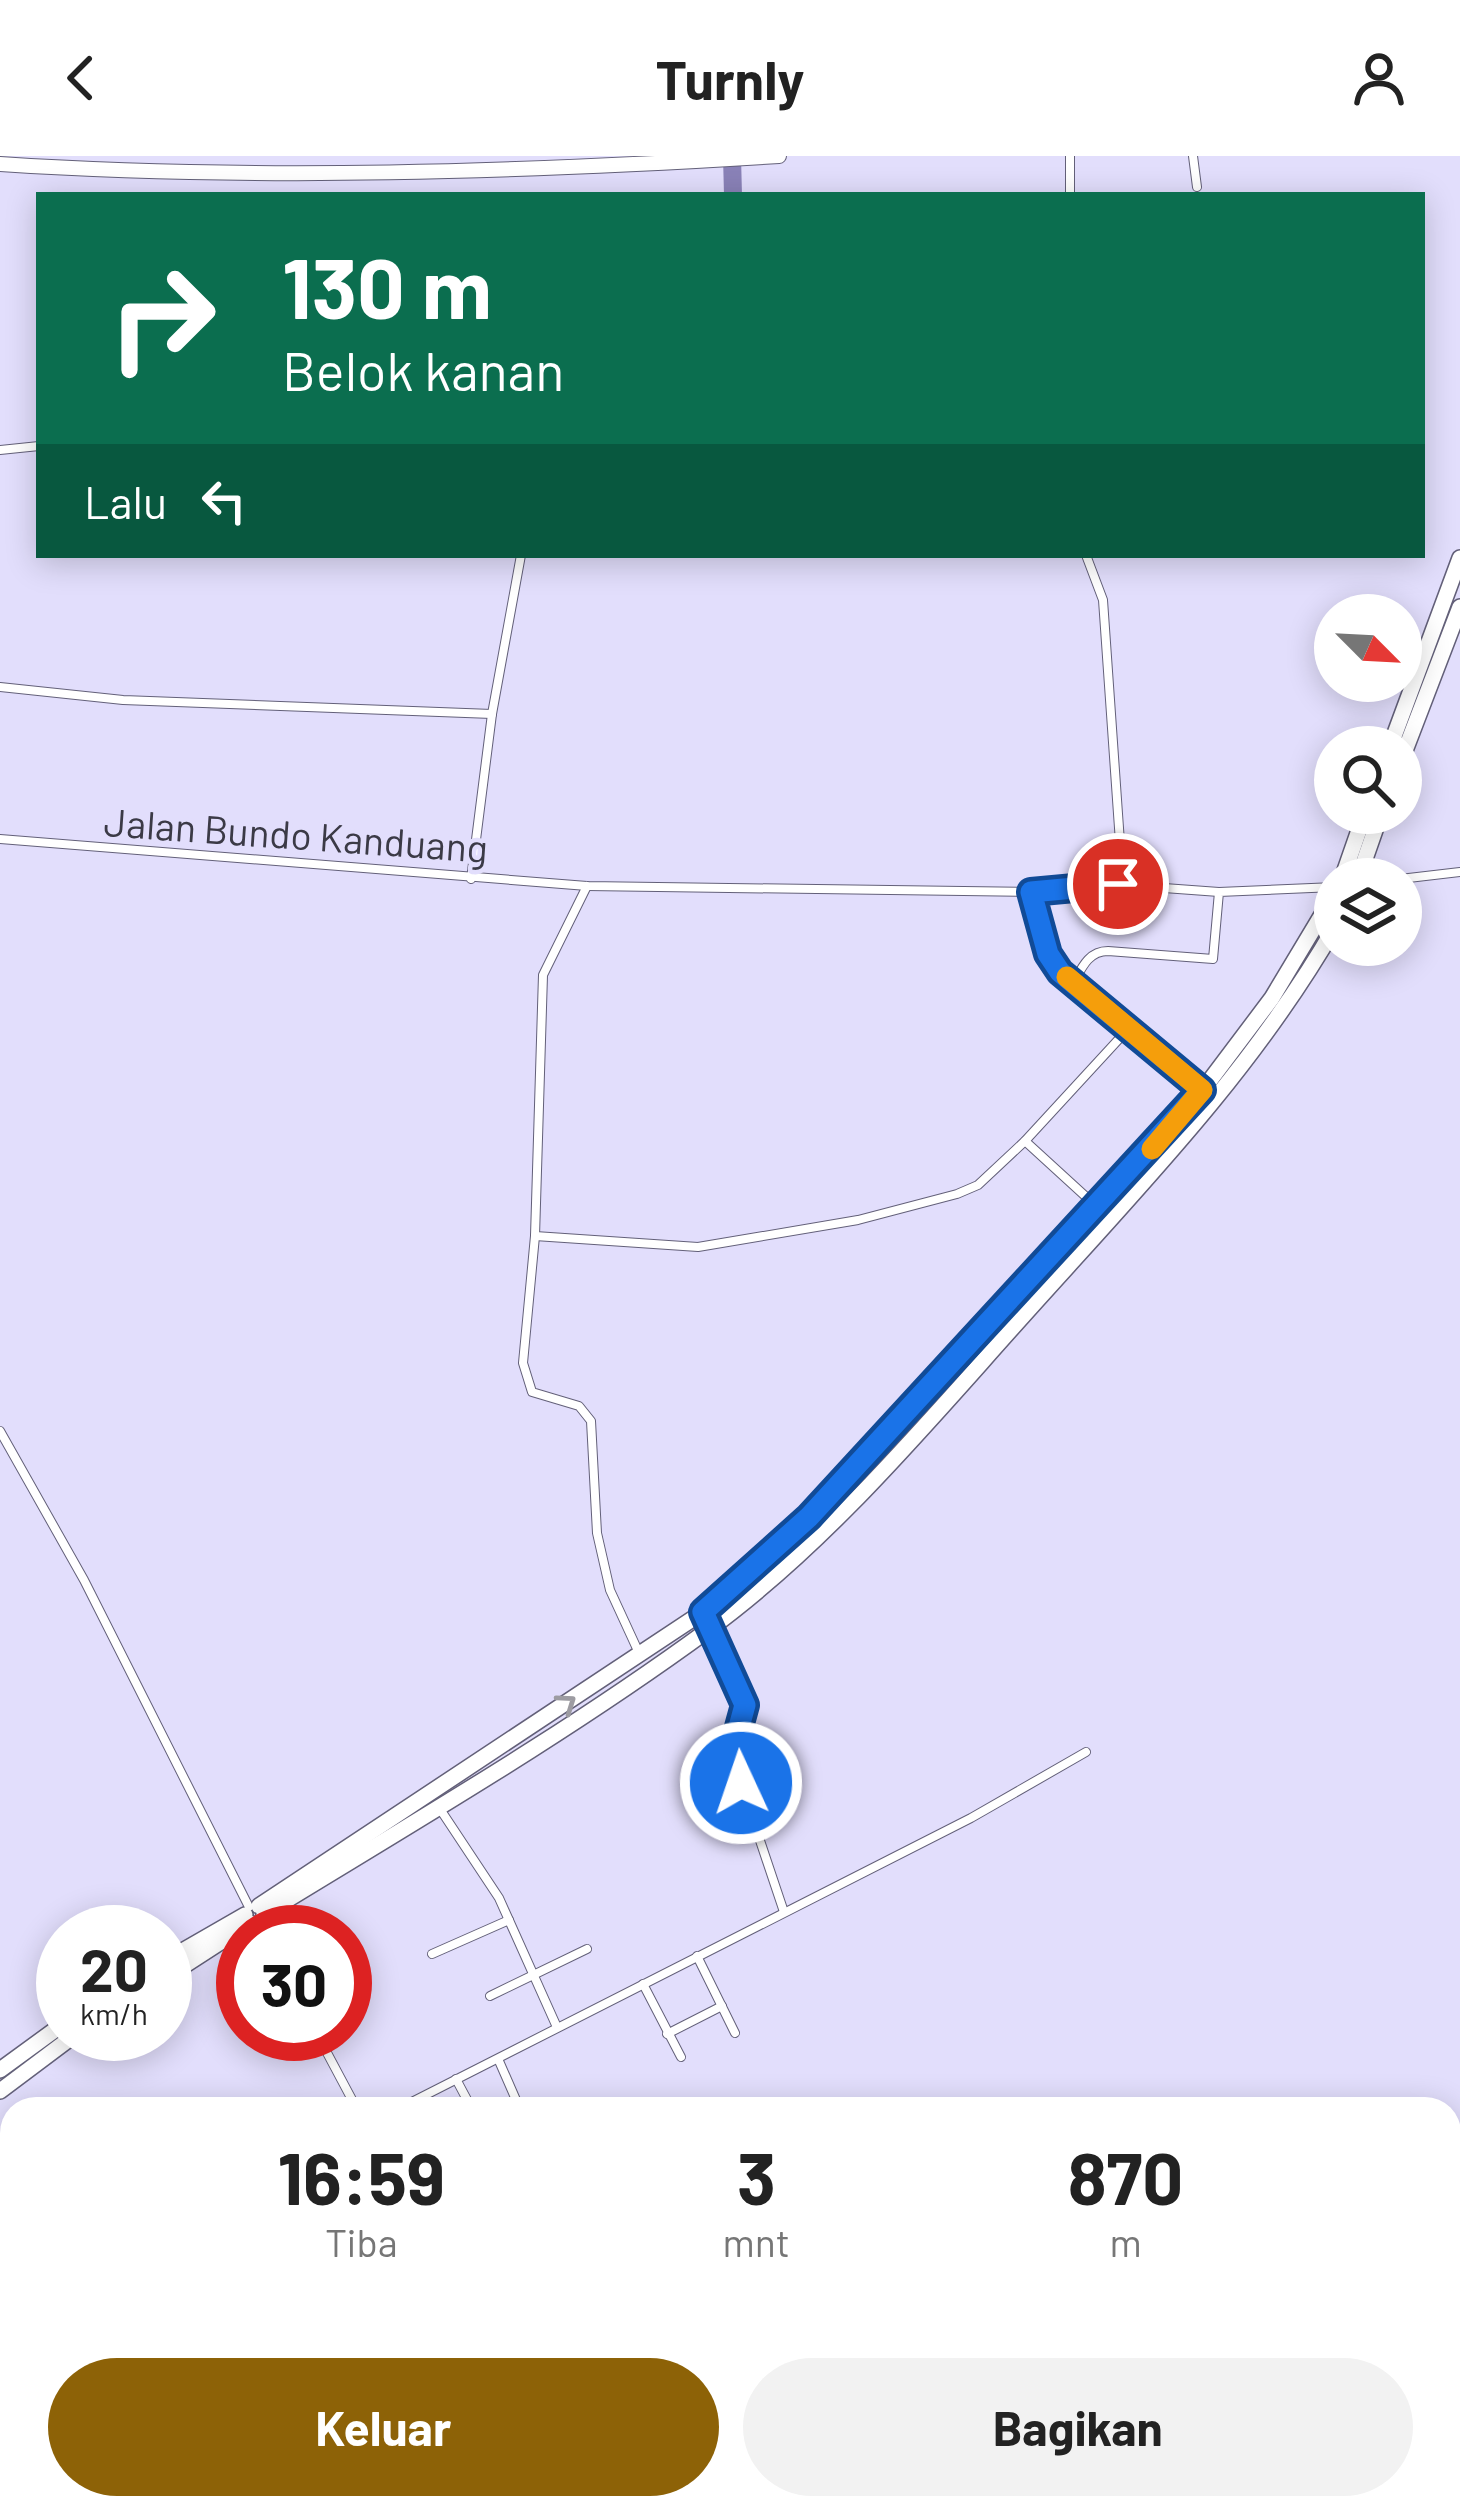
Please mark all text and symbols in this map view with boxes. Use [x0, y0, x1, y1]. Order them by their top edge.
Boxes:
icon: back [48, 45, 114, 111]
icon: person [1346, 45, 1412, 111]
text: Turnly [655, 46, 805, 111]
text: 130 m [282, 235, 492, 336]
icon: right [84, 240, 240, 396]
text: Belok kanan [282, 337, 564, 402]
icon: left [191, 468, 257, 534]
text: Lalu [84, 474, 167, 528]
north arrow [1314, 594, 1422, 702]
map controls [1314, 594, 1422, 966]
button: search [1314, 726, 1422, 834]
street label: Jalan Bundo Kanduang [103, 797, 489, 871]
pin [1067, 833, 1169, 935]
icon: arrive [1085, 851, 1151, 917]
button: layers [1314, 858, 1422, 966]
one-way arrow [554, 1695, 576, 1717]
position arrow [678, 1720, 804, 1846]
speed limit sign: 30 [216, 1905, 372, 2061]
text: 20 [80, 1932, 148, 2004]
text: km/h [80, 1995, 148, 2031]
text: 16:59 [278, 2133, 445, 2219]
text: 3 [737, 2133, 776, 2219]
text: 870 [1068, 2133, 1183, 2219]
text: Tiba [325, 2218, 398, 2265]
text: mnt [723, 2218, 790, 2265]
text: m [1109, 2218, 1142, 2265]
button: Keluar [48, 2358, 719, 2496]
button: Bagikan [743, 2358, 1413, 2496]

